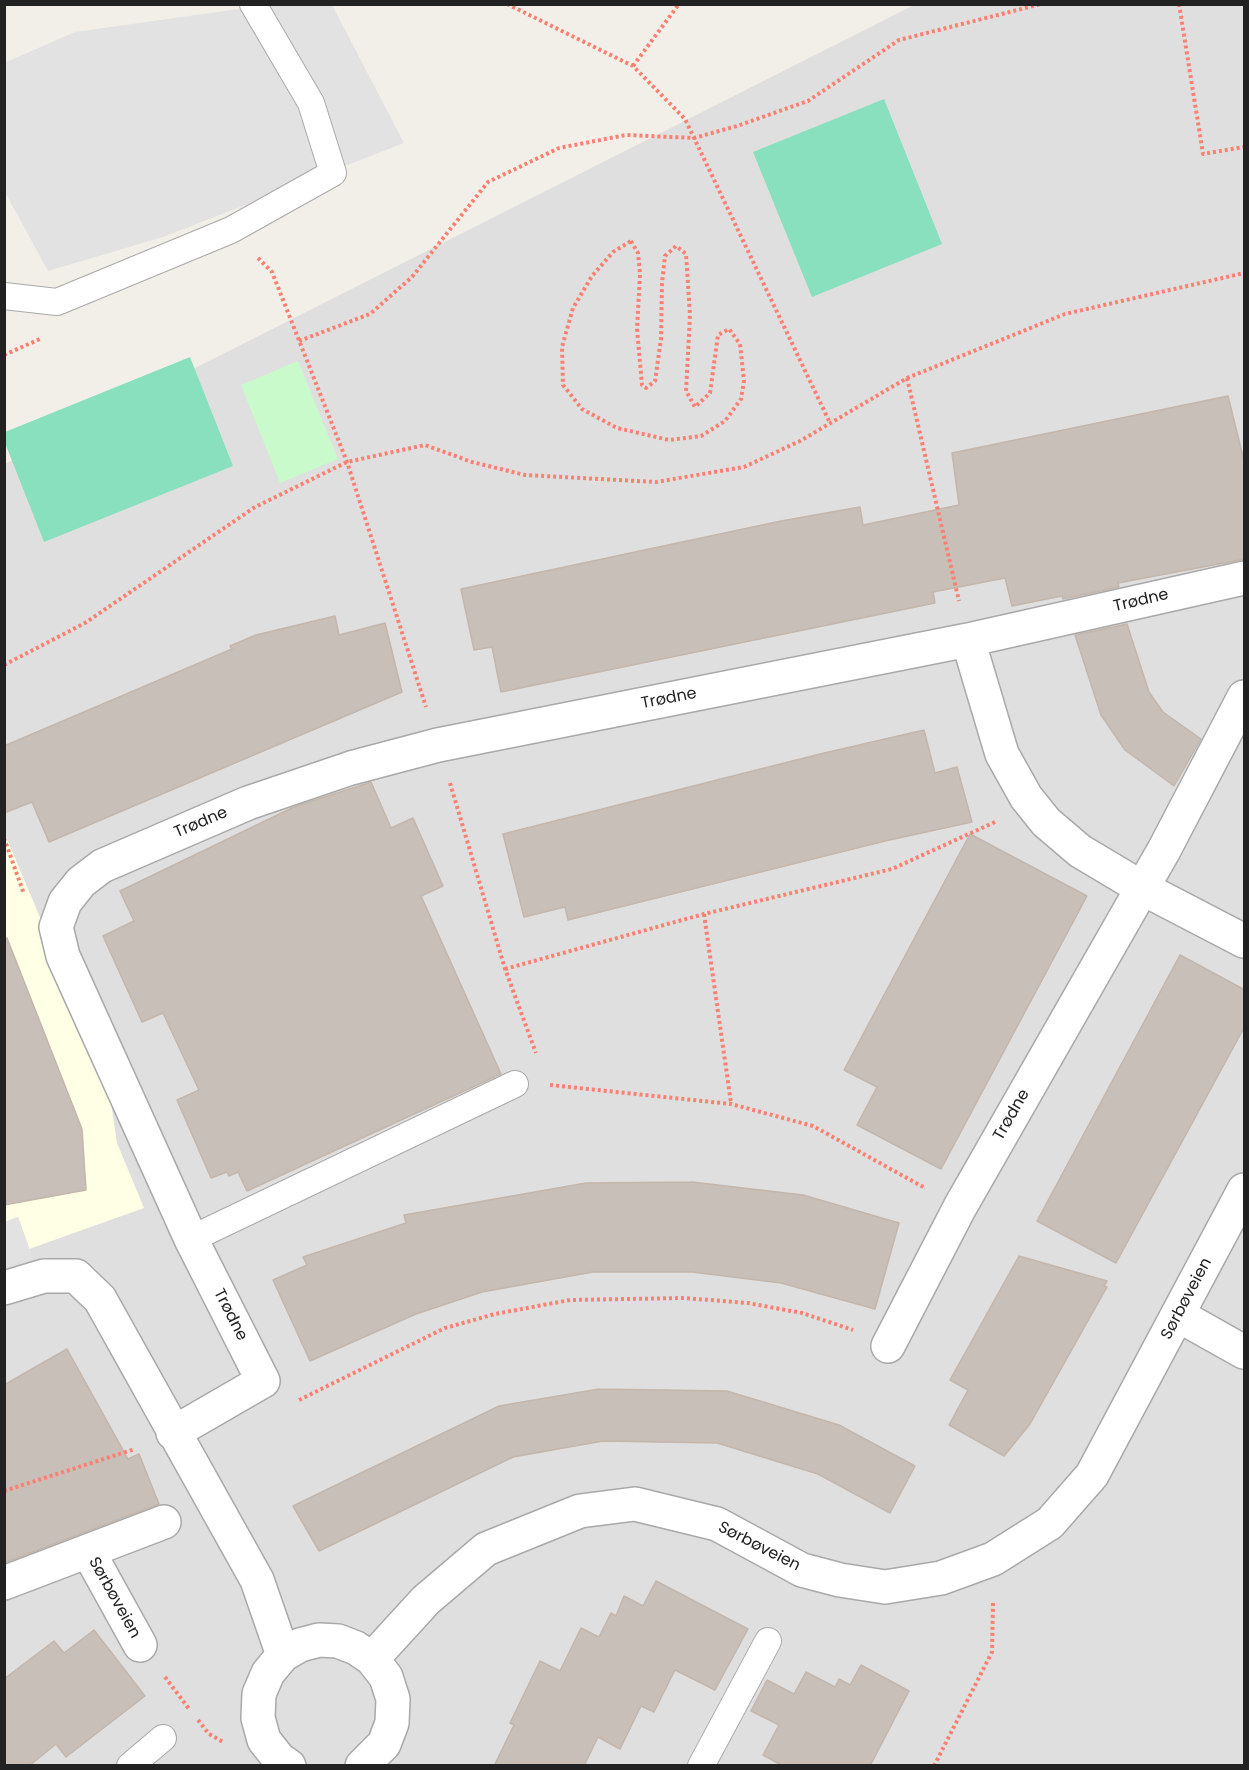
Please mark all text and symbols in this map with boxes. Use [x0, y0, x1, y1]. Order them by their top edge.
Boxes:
street label: Trødne [1112, 585, 1170, 617]
street label: Trødne [640, 684, 698, 714]
street label: Trødne [172, 803, 230, 843]
street label: Trødne [990, 1086, 1034, 1144]
street label: Sørbøveien [1157, 1255, 1217, 1343]
street label: Trødne [209, 1286, 251, 1344]
street label: Sørbøveien [715, 1518, 803, 1576]
street label: Sørbøveien [84, 1554, 144, 1642]

